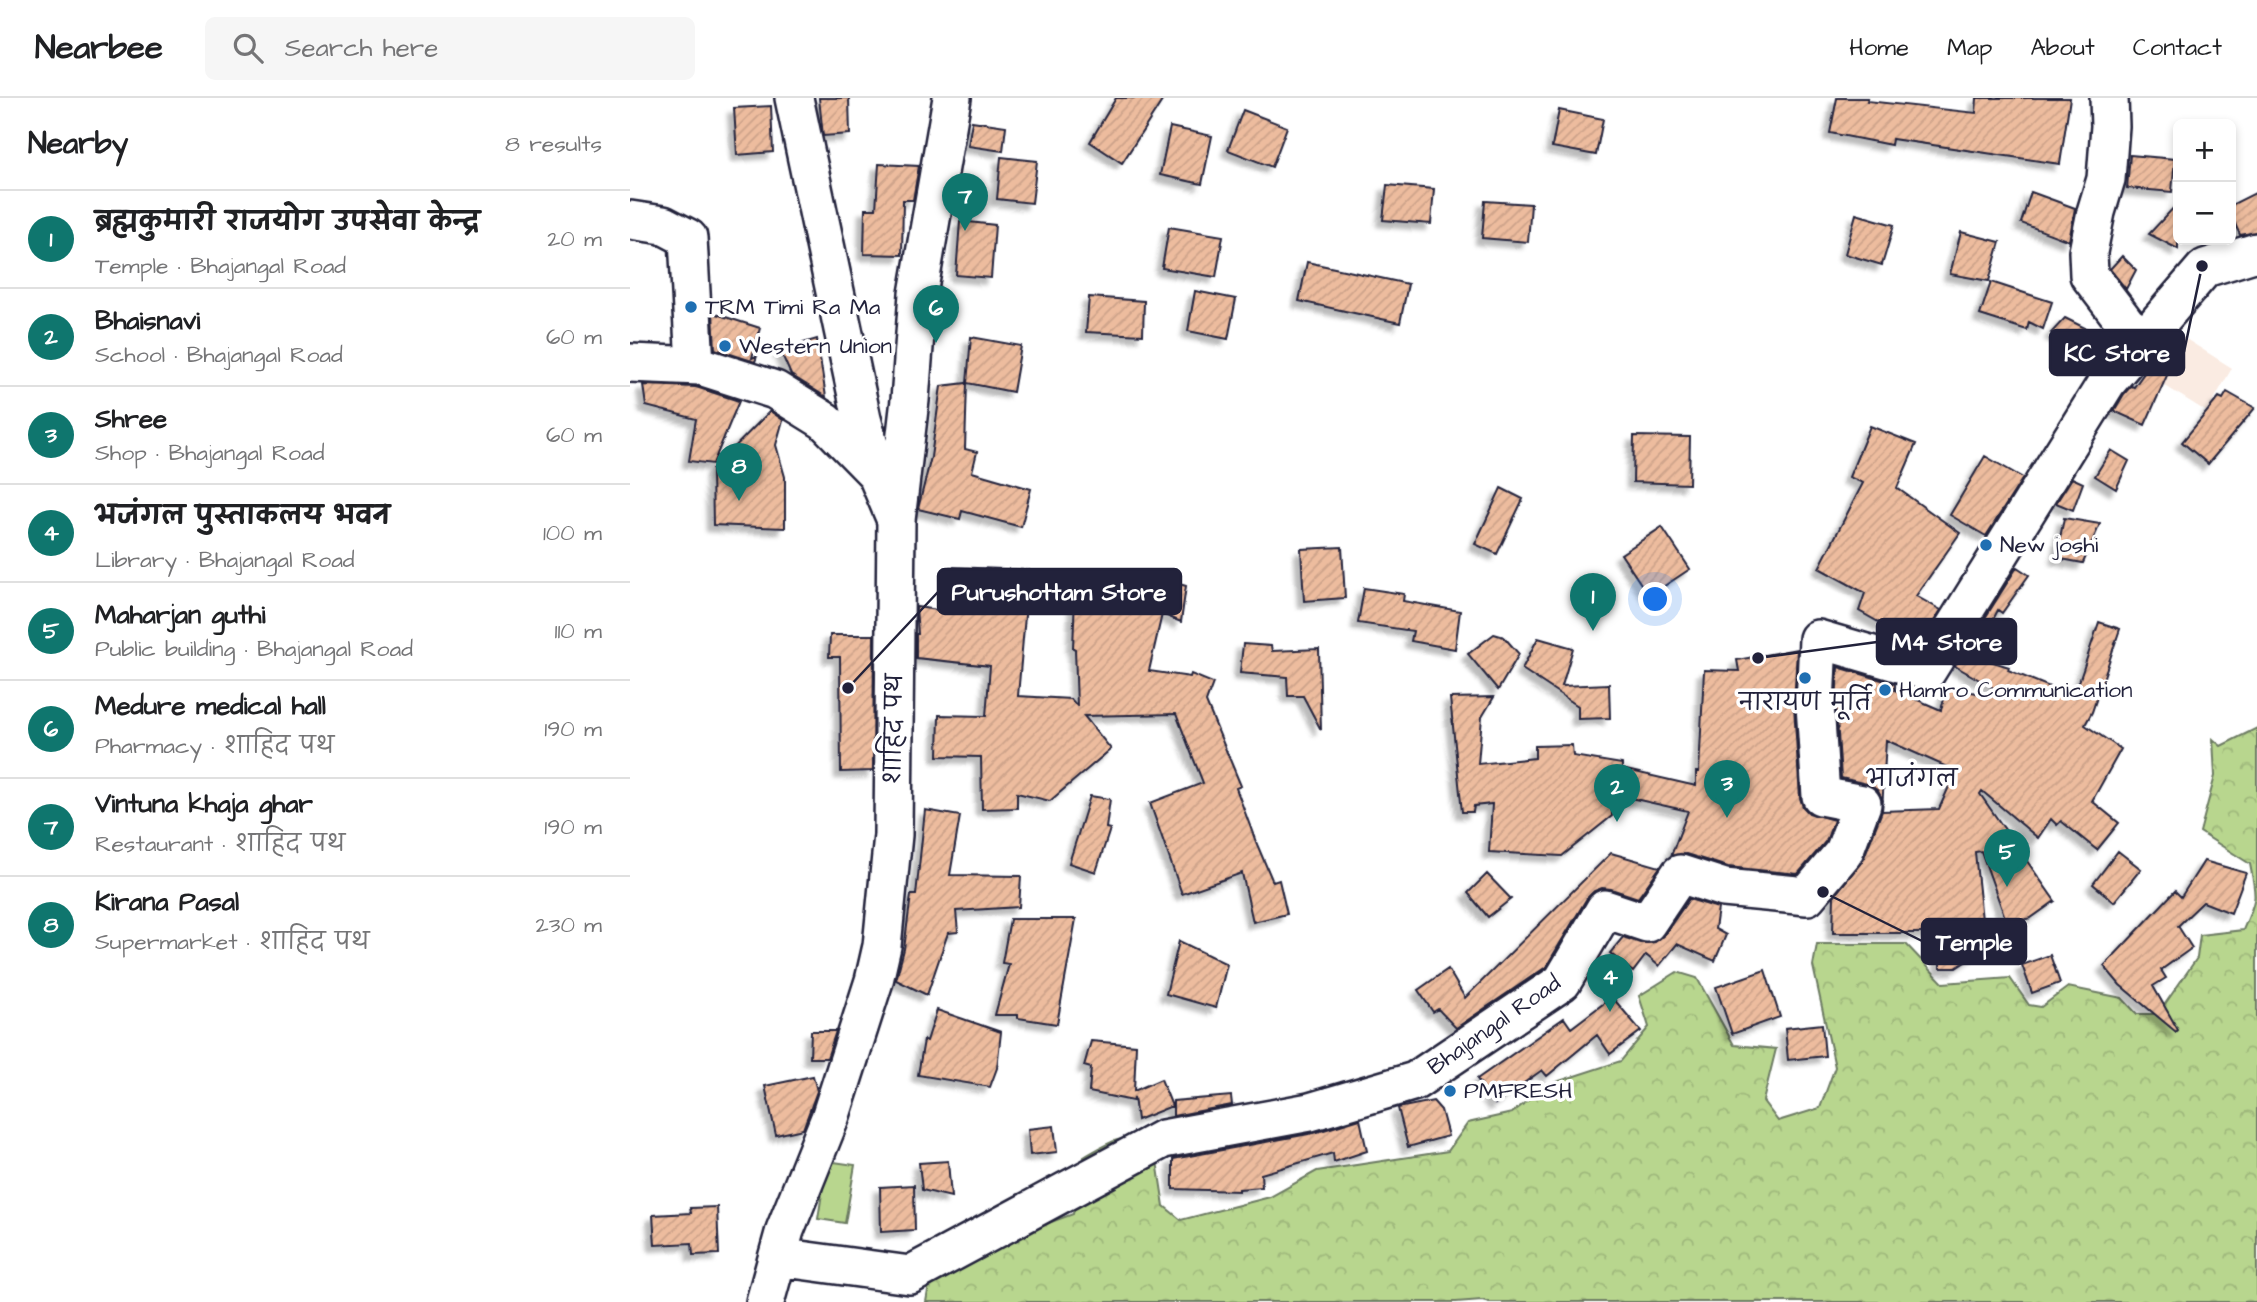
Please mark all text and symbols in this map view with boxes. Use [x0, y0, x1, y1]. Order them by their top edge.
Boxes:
search box [205, 17, 695, 80]
text: Nearbee [35, 25, 163, 71]
icon: search [229, 29, 267, 67]
text: Search here [285, 30, 438, 66]
text: Home [1849, 31, 1909, 65]
text: Map [1947, 31, 1992, 65]
text: About [2030, 31, 2095, 65]
text: Contact [2133, 31, 2222, 65]
map controls [2173, 119, 2236, 245]
button: + [2173, 119, 2236, 182]
text: Nearby [28, 123, 128, 165]
text: 8 results [505, 128, 602, 160]
pin: 7 [942, 173, 988, 231]
button: − [2173, 182, 2236, 245]
text: ब्रह्मकुमारी राजयोग उपसेवा केन्द्र [95, 204, 480, 240]
text: 1 [50, 223, 52, 255]
text: 20 m [547, 223, 602, 255]
text: Temple · Bhajangal Road [95, 250, 346, 282]
pin: 6 [913, 285, 959, 343]
place label: TRM Timi Ra Ma [705, 291, 881, 323]
marker: TRM Timi Ra Ma [683, 299, 699, 315]
text: Bhaisnavi [95, 303, 200, 339]
text: 2 [44, 321, 58, 353]
text: 60 m [546, 321, 602, 353]
place label: Western Union [739, 330, 892, 362]
callout: KC Store [2050, 330, 2184, 375]
text: KC Store [2064, 337, 2170, 371]
marker: Western Union [717, 338, 733, 354]
text: School · Bhajangal Road [95, 339, 343, 371]
text: Shree [95, 401, 167, 437]
text: 3 [45, 419, 57, 451]
text: 60 m [546, 419, 602, 451]
text: Shop · Bhajangal Road [95, 437, 325, 469]
pin: 8 [716, 443, 762, 501]
text: भजंगल पुस्ताकलय भवन [95, 498, 390, 534]
text: 4 [43, 517, 59, 549]
text: 100 m [543, 517, 602, 549]
place label: New joshi [2000, 529, 2099, 561]
marker: New joshi [1978, 537, 1994, 553]
text: Library · Bhajangal Road [95, 544, 355, 576]
callout: Purushottam Store [938, 569, 1181, 614]
pin: 1 [1570, 573, 1616, 631]
text: Purushottam Store [951, 576, 1167, 610]
your location [1638, 582, 1672, 616]
text: Maharjan guthi [95, 597, 265, 633]
text: 5 [43, 615, 59, 647]
text: 110 m [554, 615, 602, 647]
callout: M4 Store [1877, 619, 2016, 664]
text: M4 Store [1892, 626, 2002, 660]
text: Public building · Bhajangal Road [95, 633, 413, 665]
marker: नारायण मूर्ति [1797, 670, 1813, 686]
street label: शाहिद पथ [874, 672, 911, 784]
place label: Hamro Communication [1899, 674, 2133, 706]
marker: Hamro Communication [1877, 682, 1893, 698]
place label: नारायण मूर्ति [1737, 683, 1873, 720]
text: Medure medical hall [95, 688, 326, 724]
text: 6 [44, 713, 58, 745]
text: 190 m [544, 713, 602, 745]
text: Pharmacy · शाहिद पथ [95, 730, 334, 762]
pin: 3 [1704, 760, 1750, 818]
district label: भाजंगल [1866, 762, 1959, 796]
pin: 2 [1594, 764, 1640, 822]
text: Vintuna khaja ghar [95, 786, 313, 822]
text: 7 [44, 811, 58, 843]
text: 190 m [544, 811, 602, 843]
text: Restaurant · शाहिद पथ [95, 828, 345, 860]
pin: 5 [1984, 829, 2030, 887]
text: Kirana Pasal [95, 884, 239, 920]
text: 8 [44, 909, 58, 941]
text: 230 m [536, 909, 602, 941]
callout: Temple [1922, 919, 2026, 964]
text: Supermarket · शाहिद पथ [95, 926, 370, 958]
text: Temple [1935, 926, 2012, 960]
pin: 4 [1587, 954, 1633, 1012]
street label: Bhajangal Road [1421, 967, 1568, 1084]
place label: PMFRESH [1464, 1075, 1572, 1107]
marker: PMFRESH [1442, 1083, 1458, 1099]

